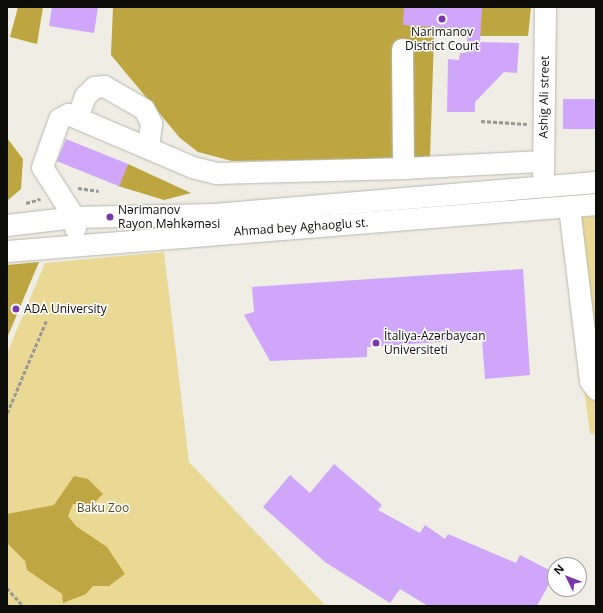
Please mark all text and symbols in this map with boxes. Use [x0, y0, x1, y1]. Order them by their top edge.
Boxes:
marker: Narimanov District Court [437, 14, 447, 24]
place label: Narimanov District Court [405, 25, 479, 53]
street label: Ashig Ali street [536, 56, 552, 138]
place label: Nərimanov Rayon Məhkəməsi [118, 203, 220, 231]
marker: Nərimanov Rayon Məhkəməsi [105, 212, 115, 222]
street label: Ahmad bey Aghaoglu st. [233, 215, 369, 239]
place label: ADA University [24, 302, 107, 316]
marker: ADA University [11, 304, 21, 314]
place label: İtaliya-Azərbaycan Universiteti [384, 329, 486, 357]
marker: İtaliya-Azərbaycan Universiteti [371, 338, 381, 348]
park label: Baku Zoo [77, 501, 129, 515]
north arrow [547, 557, 587, 597]
text: N [550, 561, 567, 578]

